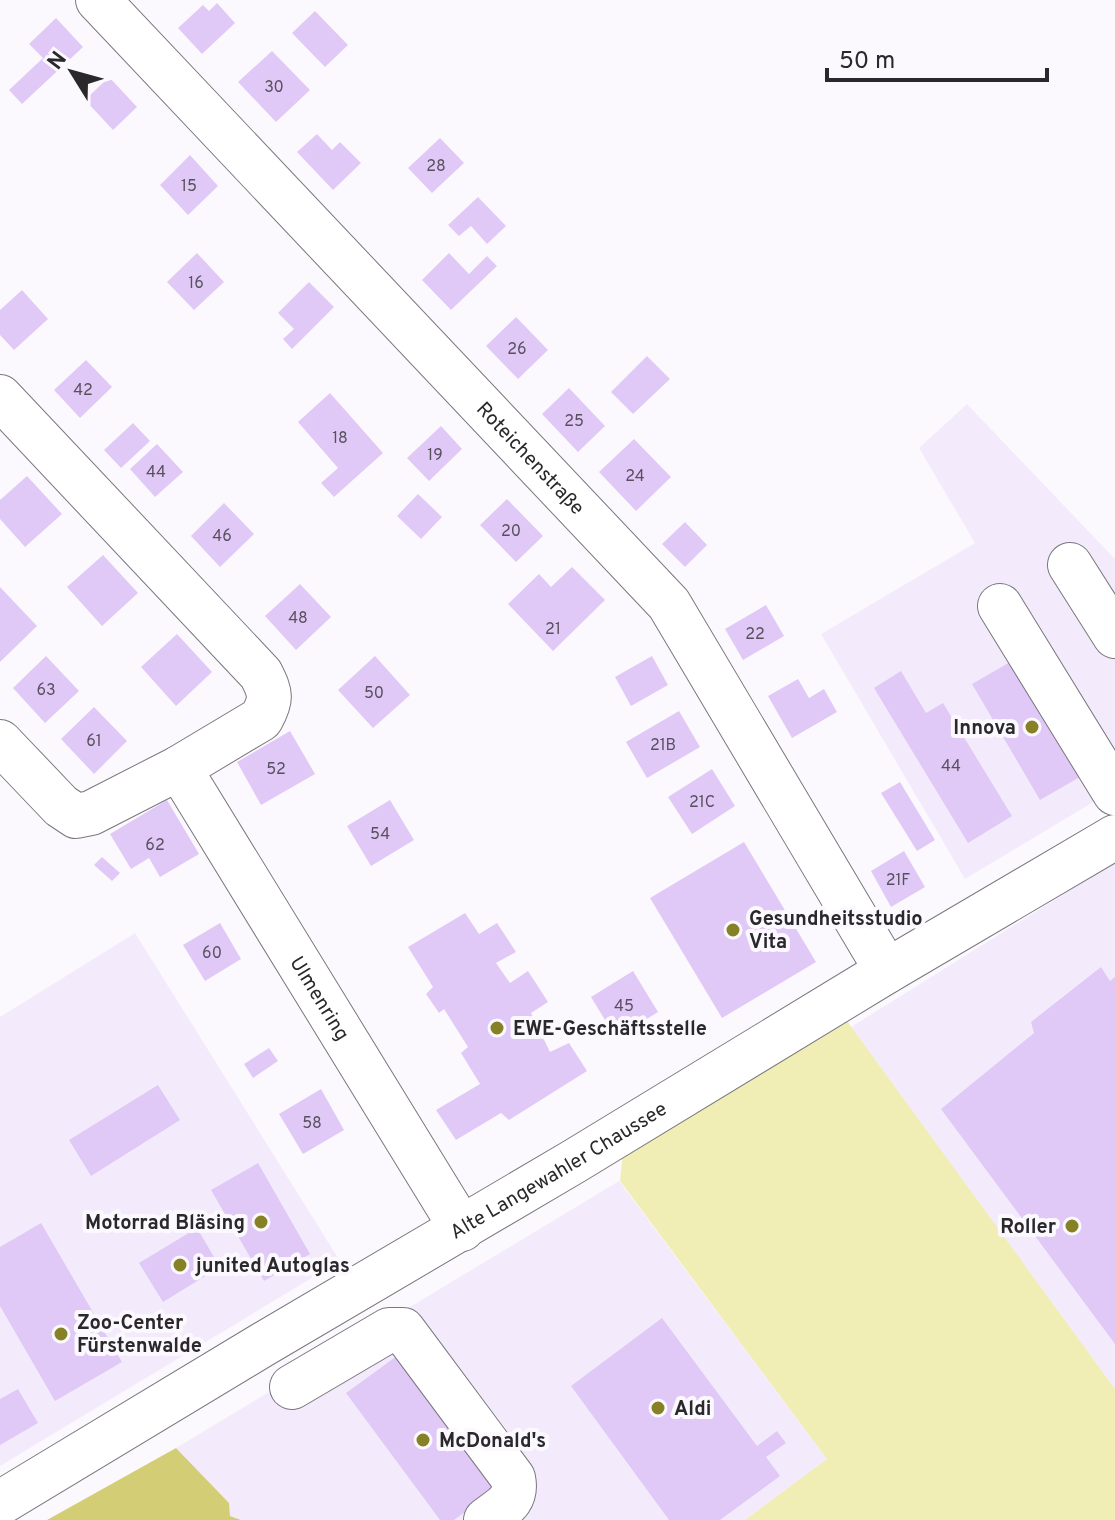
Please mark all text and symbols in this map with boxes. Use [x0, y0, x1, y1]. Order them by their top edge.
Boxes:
north arrow [32, 32, 112, 112]
scale bar [827, 32, 1047, 82]
text: N [42, 47, 74, 76]
text: 50 m [839, 47, 895, 77]
house number: 30 [264, 78, 284, 98]
house number: 28 [426, 157, 446, 177]
house number: 15 [181, 177, 197, 197]
house number: 16 [188, 274, 204, 294]
house number: 26 [507, 340, 527, 360]
house number: 42 [73, 381, 93, 401]
street label: Roteichenstraße [470, 397, 589, 521]
house number: 25 [564, 412, 584, 432]
house number: 18 [332, 429, 348, 449]
house number: 19 [427, 446, 443, 466]
house number: 44 [146, 463, 166, 483]
house number: 24 [625, 467, 645, 487]
house number: 20 [501, 522, 521, 542]
house number: 46 [212, 527, 232, 547]
house number: 48 [288, 609, 308, 629]
house number: 21 [545, 620, 561, 640]
house number: 22 [745, 625, 765, 645]
house number: 63 [36, 681, 56, 701]
house number: 50 [364, 684, 384, 704]
place label: Innova [953, 716, 1016, 742]
marker: Innova [1023, 718, 1041, 736]
house number: 61 [86, 732, 102, 752]
house number: 21B [650, 736, 676, 756]
house number: 44 [941, 757, 961, 777]
house number: 52 [266, 760, 286, 780]
house number: 21C [689, 793, 715, 813]
house number: 54 [370, 825, 390, 845]
house number: 62 [145, 836, 165, 856]
house number: 21F [886, 871, 910, 891]
place label: Gesundheitsstudio Vita [749, 907, 923, 956]
marker: Gesundheitsstudio Vita [724, 921, 742, 939]
house number: 60 [202, 944, 222, 964]
street label: Ulmenring [283, 952, 354, 1046]
house number: 45 [614, 997, 634, 1017]
place label: EWE-Geschäftsstelle [513, 1017, 707, 1043]
marker: EWE-Geschäftsstelle [488, 1019, 506, 1037]
street label: Alte Langewahler Chaussee [446, 1097, 672, 1246]
house number: 58 [302, 1114, 322, 1134]
place label: Motorrad Bläsing [85, 1211, 245, 1237]
marker: Motorrad Bläsing [252, 1213, 270, 1231]
place label: Roller [1000, 1215, 1057, 1241]
marker: Roller [1063, 1217, 1081, 1235]
place label: junited Autoglas [194, 1254, 350, 1280]
marker: junited Autoglas [171, 1256, 189, 1274]
place label: Zoo-Center Fürstenwalde [77, 1311, 202, 1360]
marker: Zoo-Center Fürstenwalde [52, 1325, 70, 1343]
place label: Aldi [674, 1397, 711, 1423]
marker: Aldi [649, 1399, 667, 1417]
place label: McDonald's [439, 1429, 546, 1455]
marker: McDonald's [414, 1431, 432, 1449]

